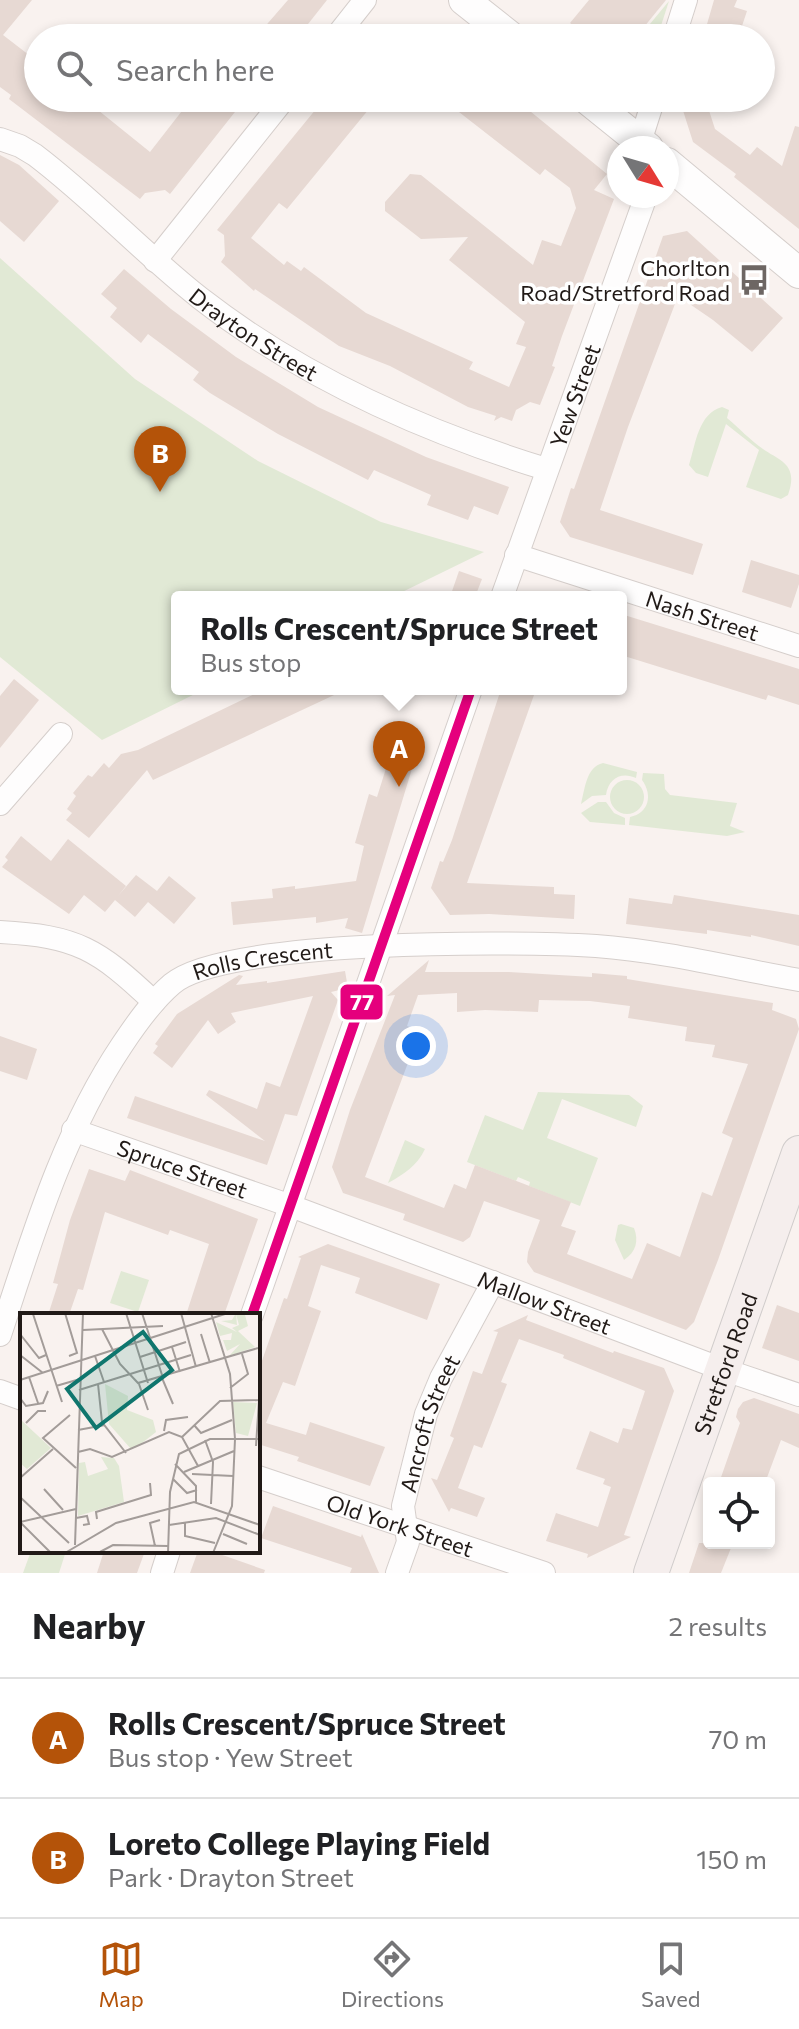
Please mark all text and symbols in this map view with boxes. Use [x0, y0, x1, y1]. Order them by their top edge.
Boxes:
search box [24, 24, 775, 112]
icon: search [52, 46, 96, 90]
text: Search here [116, 50, 275, 87]
north arrow [607, 136, 679, 208]
place label: Chorlton Road/Stretford Road [520, 254, 730, 306]
bus stop icon: Chorlton Road/Stretford Road [737, 263, 771, 297]
street label: Drayton Street [184, 282, 323, 386]
street label: Yew Street [543, 340, 605, 451]
pin: B [134, 426, 186, 492]
street label: Nash Street [643, 584, 763, 646]
popup [171, 591, 627, 695]
text: Rolls Crescent/Spruce Street [200, 609, 598, 646]
text: Bus stop [200, 646, 301, 677]
pin: A [373, 721, 425, 787]
street label: Rolls Crescent [189, 935, 334, 985]
line badge: 77 [339, 983, 384, 1021]
text: 77 [350, 988, 374, 1015]
your location [396, 1026, 436, 1066]
street label: Spruce Street [114, 1133, 251, 1203]
street label: Mallow Street [474, 1264, 615, 1339]
street label: Stretford Road [687, 1289, 762, 1438]
inset map [20, 1313, 260, 1553]
street label: Ancroft Street [393, 1350, 465, 1495]
map controls [703, 1477, 775, 1549]
button: locate [703, 1477, 775, 1549]
street label: Old York Street [323, 1488, 477, 1562]
text: Nearby [32, 1604, 146, 1646]
text: 2 results [669, 1610, 767, 1641]
text: Rolls Crescent/Spruce Street [108, 1704, 506, 1741]
text: A [49, 1723, 67, 1754]
text: 70 m [709, 1723, 767, 1754]
text: Bus stop · Yew Street [108, 1741, 353, 1772]
text: Loreto College Playing Field [108, 1824, 490, 1861]
text: B [49, 1843, 67, 1874]
text: 150 m [696, 1843, 767, 1874]
text: Park · Drayton Street [108, 1861, 354, 1892]
tab: Map [99, 1937, 144, 2012]
tab: Directions [341, 1937, 444, 2012]
tab: Saved [641, 1937, 700, 2012]

